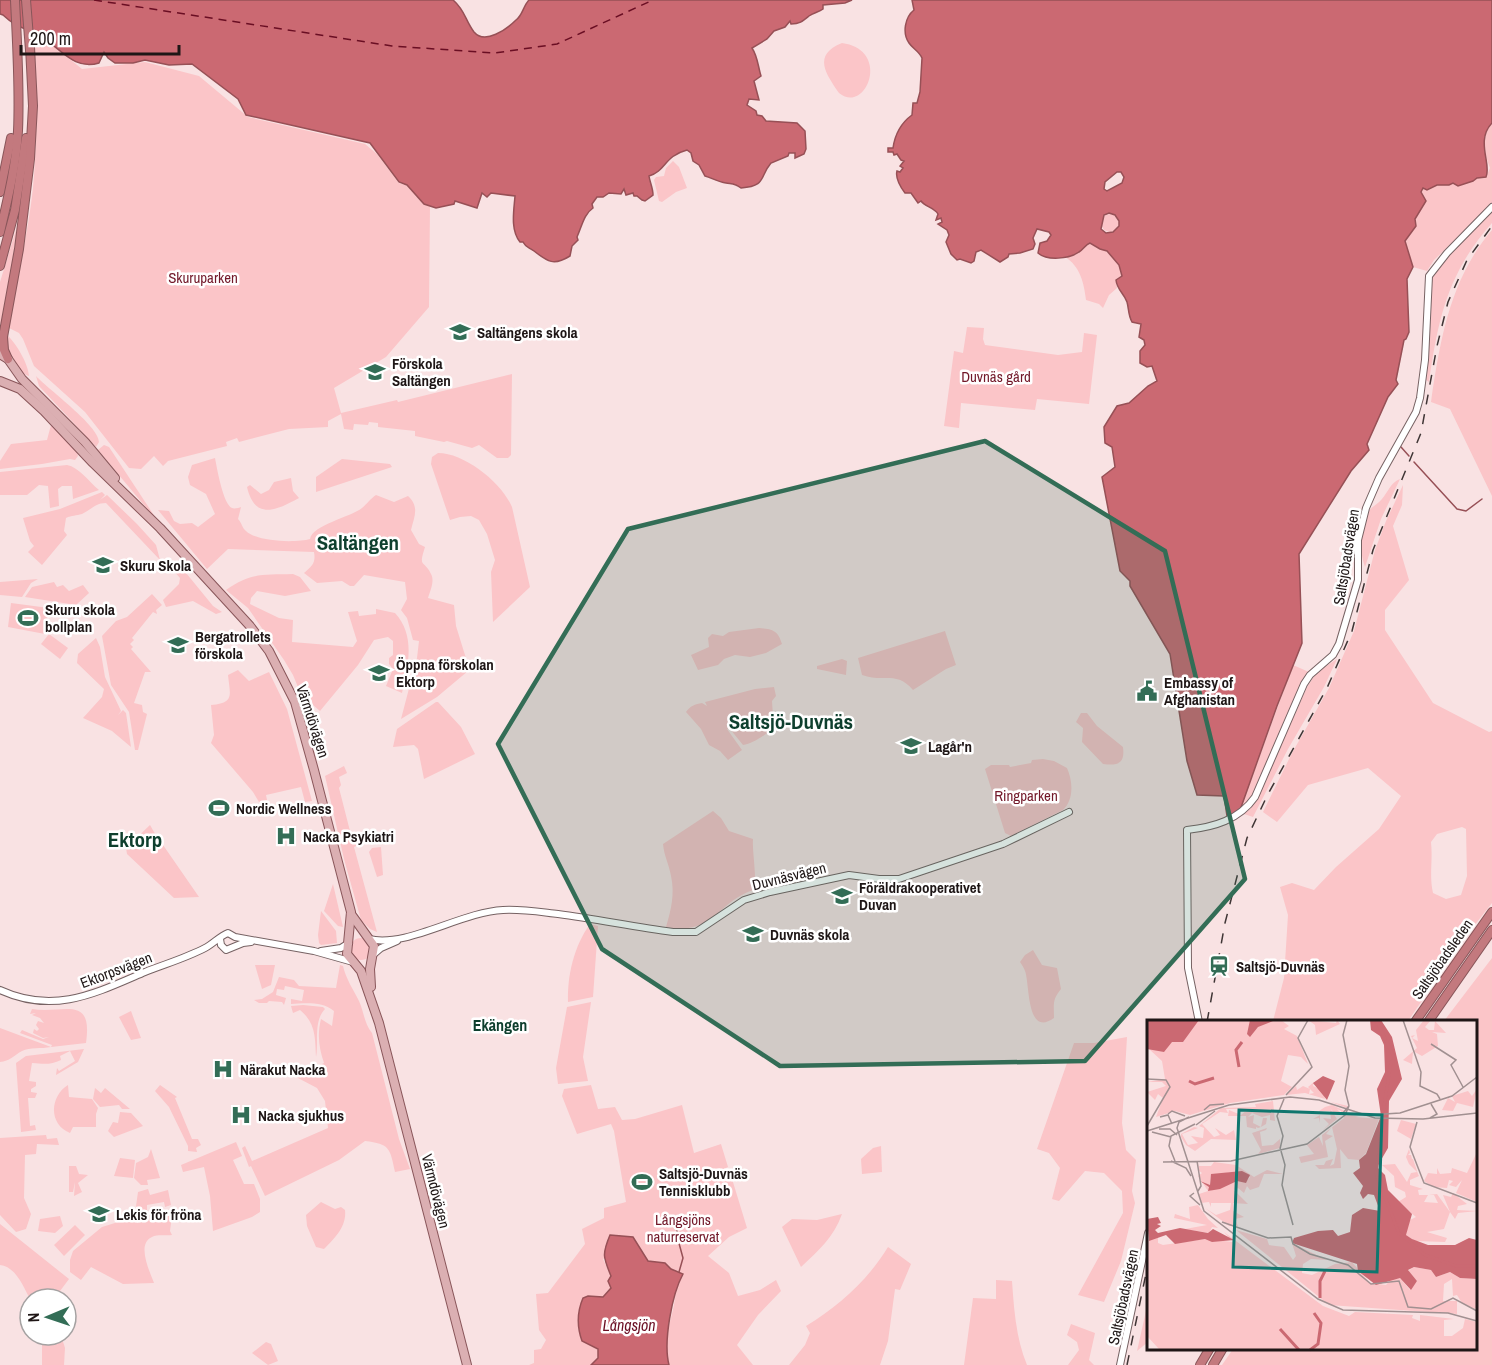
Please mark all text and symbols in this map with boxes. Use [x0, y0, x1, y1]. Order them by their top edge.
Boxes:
scale bar [21, 18, 178, 56]
text: 200 m [30, 26, 71, 51]
park label: Skuruparken [168, 267, 238, 288]
school or university icon: Saltängens skola [448, 320, 472, 344]
place label: Saltängens skola [477, 322, 578, 343]
place label: Förskola Saltängen [392, 353, 451, 391]
school or university icon: Förskola Saltängen [363, 360, 387, 384]
park label: Duvnäs gård [961, 366, 1031, 387]
street label: Saltsjöbadsvägen [1328, 507, 1364, 607]
district label: Saltängen [317, 528, 399, 557]
school or university icon: Skuru Skola [91, 553, 115, 577]
place label: Skuru Skola [120, 555, 191, 576]
place label: Skuru skola bollplan [45, 599, 115, 637]
sports icon: Skuru skola bollplan [16, 606, 40, 630]
place label: Bergatrollets förskola [195, 626, 271, 664]
school or university icon: Bergatrollets förskola [166, 633, 190, 657]
place label: Öppna förskolan Ektorp [396, 654, 494, 692]
school or university icon: Öppna förskolan Ektorp [367, 661, 391, 685]
place label: Embassy of Afghanistan [1164, 672, 1235, 710]
public building icon: Embassy of Afghanistan [1135, 679, 1159, 703]
street label: Värmdövägen [291, 682, 335, 760]
district label: Saltsjö-Duvnäs [729, 707, 853, 736]
school or university icon: Lagår'n [899, 734, 923, 758]
place label: Lagår'n [928, 736, 972, 757]
park label: Ringparken [994, 785, 1058, 806]
sports icon: Nordic Wellness [207, 796, 231, 820]
place label: Nordic Wellness [236, 798, 332, 819]
hospital icon: Nacka Psykiatri [274, 824, 298, 848]
district label: Ektorp [108, 825, 162, 854]
place label: Nacka Psykiatri [303, 826, 394, 847]
street label: Duvnäsvägen [750, 857, 828, 895]
place label: Föräldrakooperativet Duvan [859, 877, 981, 915]
school or university icon: Föräldrakooperativet Duvan [830, 884, 854, 908]
street label: Saltsjöbadsleden [1407, 915, 1477, 1003]
school or university icon: Duvnäs skola [741, 922, 765, 946]
place label: Duvnäs skola [770, 924, 849, 945]
street label: Ektorpsvägen [77, 947, 155, 993]
station icon: Saltsjö-Duvnäs [1207, 954, 1231, 978]
place label: Saltsjö-Duvnäs [1236, 956, 1325, 977]
district label: Ekängen [473, 1014, 527, 1036]
inset map [1147, 1020, 1477, 1350]
hospital icon: Närakut Nacka [211, 1057, 235, 1081]
place label: Närakut Nacka [240, 1059, 326, 1080]
hospital icon: Nacka sjukhus [229, 1103, 253, 1127]
place label: Nacka sjukhus [258, 1105, 344, 1126]
street label: Värmdövägen [417, 1152, 455, 1230]
place label: Saltsjö-Duvnäs Tennisklubb [659, 1163, 748, 1201]
sports icon: Saltsjö-Duvnäs Tennisklubb [630, 1170, 654, 1194]
school or university icon: Lekis för fröna [87, 1202, 111, 1226]
place label: Lekis för fröna [116, 1204, 202, 1225]
park label: Långsjöns naturreservat [647, 1209, 720, 1247]
street label: Saltsjöbadsvägen [1103, 1247, 1143, 1347]
north arrow [18, 1287, 78, 1347]
text: N [22, 1312, 44, 1323]
water label: Långsjön [602, 1314, 656, 1336]

